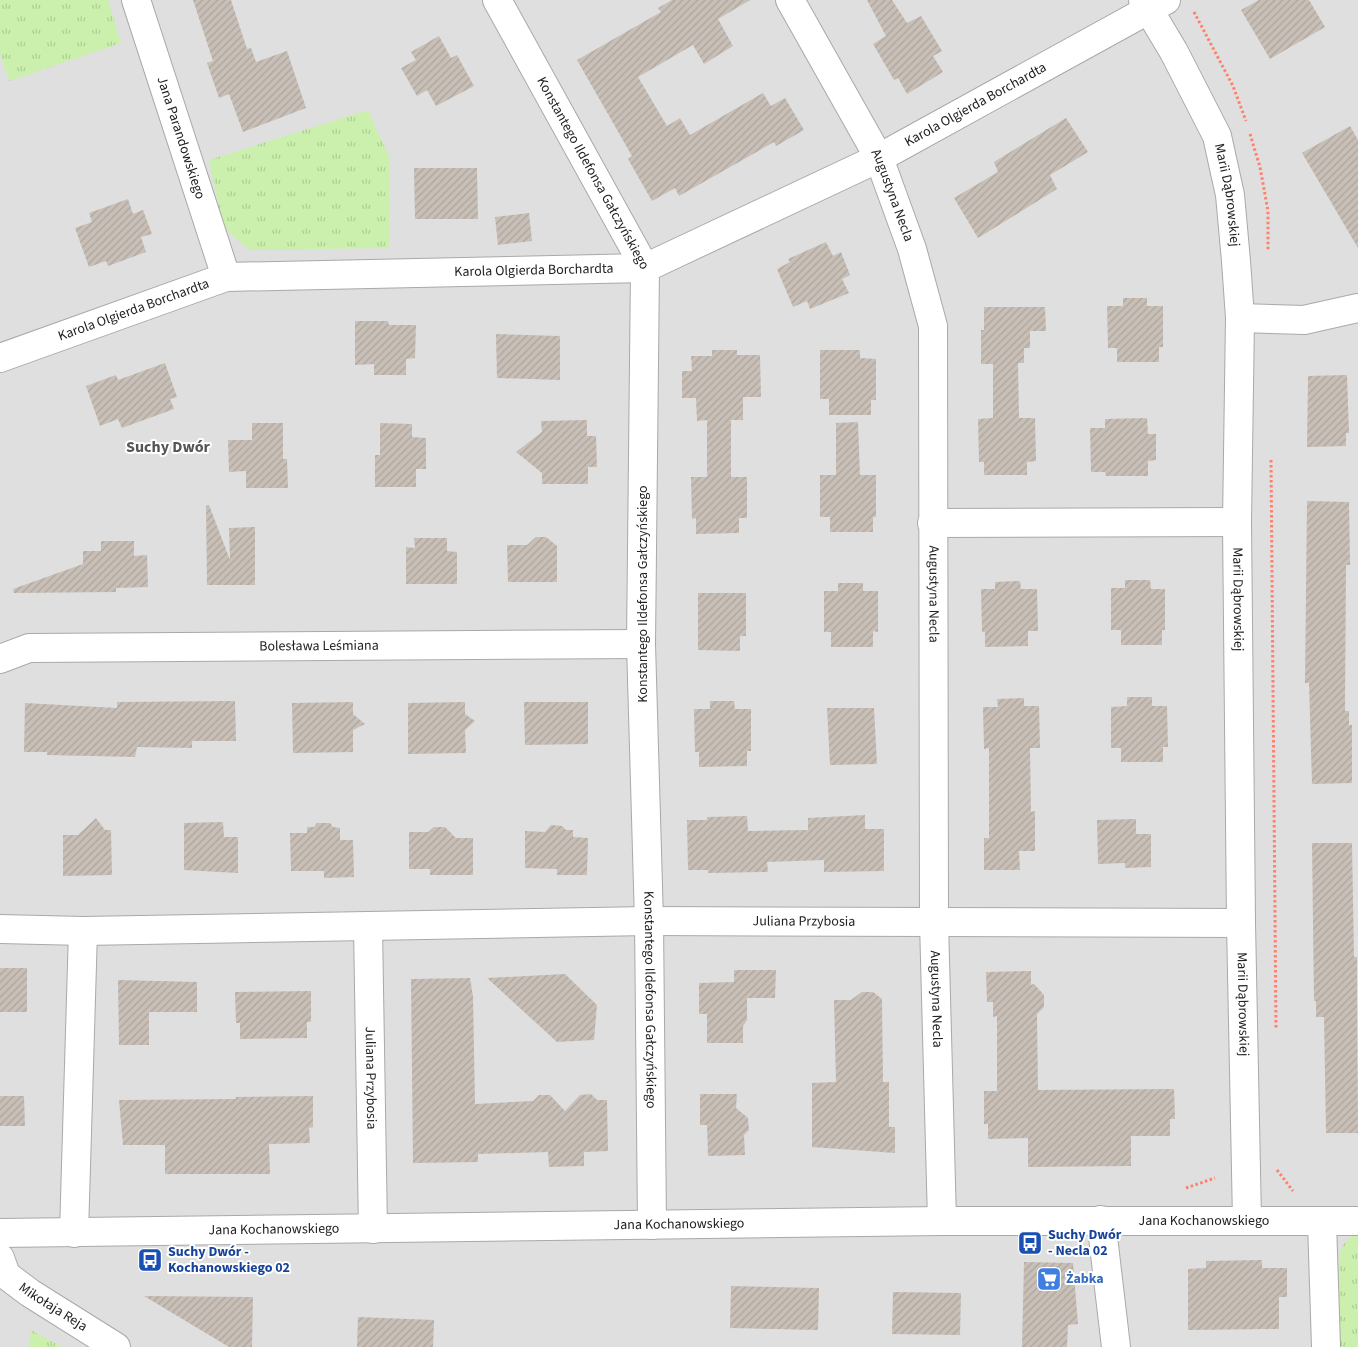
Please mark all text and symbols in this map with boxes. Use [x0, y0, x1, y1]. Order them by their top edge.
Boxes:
street label: Karola Olgierda Borchardta [901, 58, 1050, 152]
street label: Konstantego Ildefonsa Gałczyńskiego [531, 73, 654, 273]
street label: Jana Parandowskiego [152, 74, 210, 202]
street label: Marii Dąbrowskiej [1209, 142, 1245, 248]
street label: Augustyna Necla [866, 145, 919, 244]
street label: Karola Olgierda Borchardta [454, 259, 614, 282]
street label: Karola Olgierda Borchardta [55, 274, 212, 346]
district label: Suchy Dwór [126, 436, 211, 458]
street label: Konstantego Ildefonsa Gałczyńskiego [633, 485, 653, 703]
street label: Augustyna Necla [923, 545, 944, 643]
street label: Marii Dąbrowskiej [1227, 547, 1248, 651]
street label: Bolesława Leśmiana [259, 636, 379, 656]
street label: Konstantego Ildefonsa Gałczyńskiego [638, 891, 661, 1109]
street label: Juliana Przybosia [752, 911, 855, 932]
street label: Augustyna Necla [925, 950, 947, 1048]
street label: Marii Dąbrowskiej [1232, 952, 1254, 1057]
street label: Juliana Przybosia [360, 1026, 381, 1130]
street label: Jana Kochanowskiego [1138, 1211, 1269, 1231]
street label: Jana Kochanowskiego [613, 1214, 744, 1235]
street label: Jana Kochanowskiego [208, 1219, 340, 1240]
place label: Suchy Dwór - Necla 02 [1048, 1225, 1122, 1261]
bus stop icon: Suchy Dwór - Necla 02 [1017, 1230, 1043, 1256]
place label: Suchy Dwór - Kochanowskiego 02 [168, 1242, 290, 1278]
bus stop icon: Suchy Dwór - Kochanowskiego 02 [137, 1247, 163, 1273]
supermarket icon: Żabka [1036, 1266, 1062, 1292]
place label: Żabka [1066, 1269, 1104, 1289]
street label: Mikołaja Reja [14, 1278, 91, 1337]

